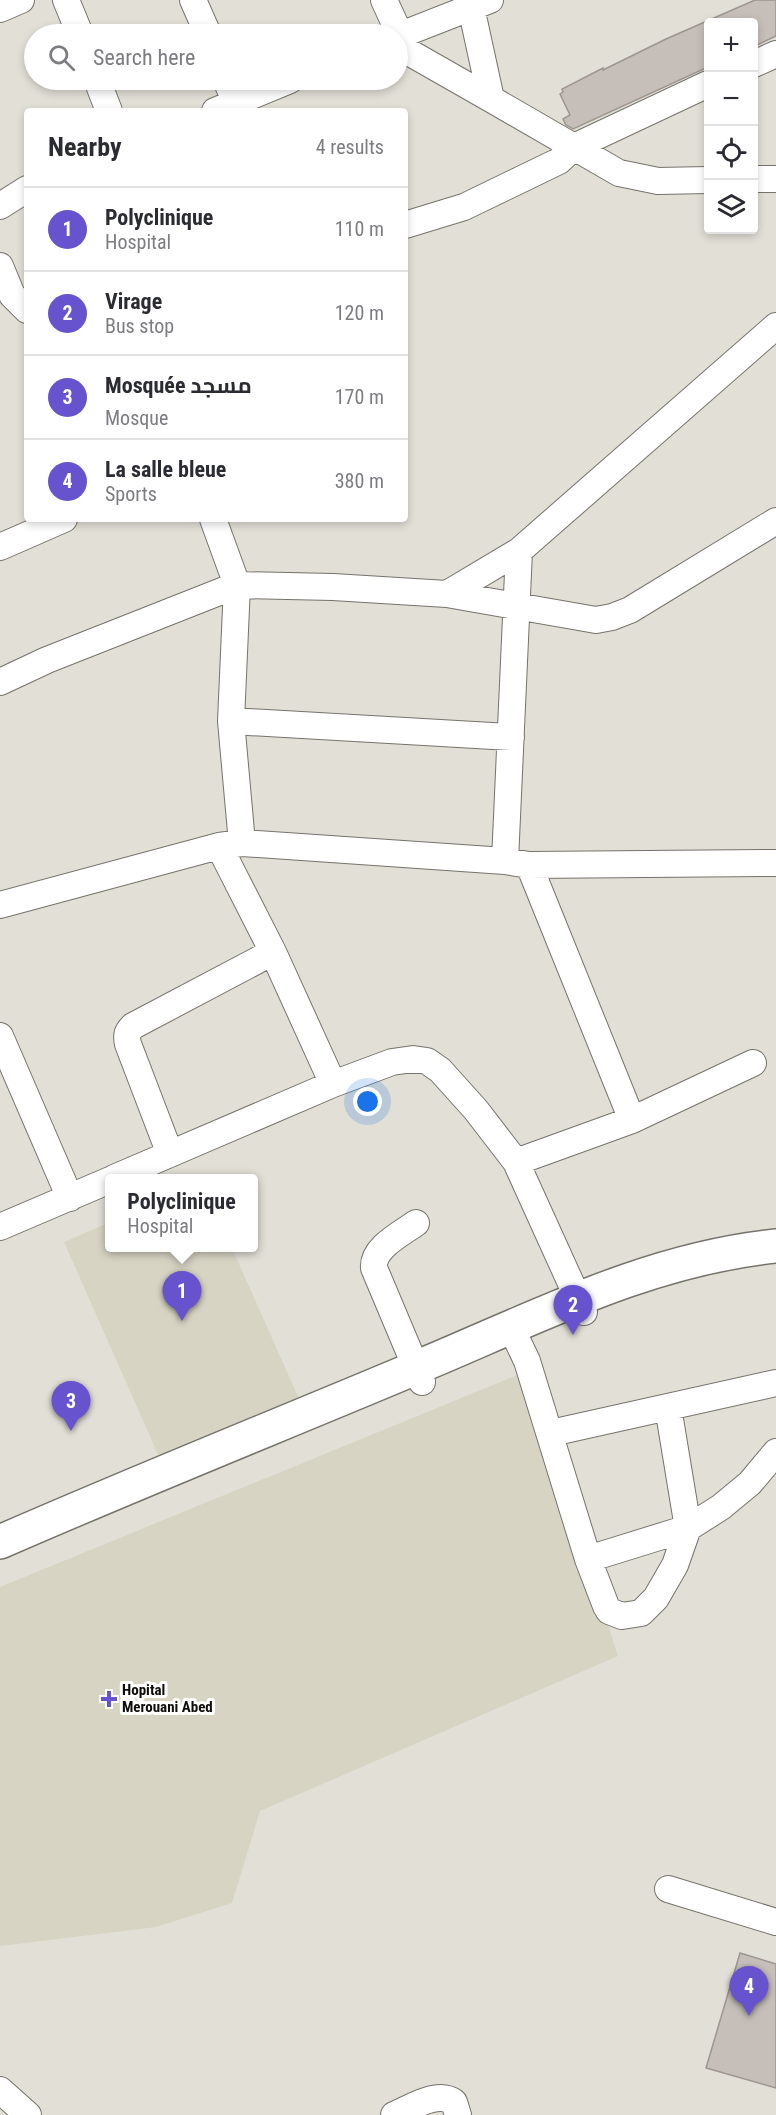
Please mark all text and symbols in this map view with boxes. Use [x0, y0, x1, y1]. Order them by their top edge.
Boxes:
map controls [704, 18, 758, 234]
button: + [704, 18, 758, 72]
search box [24, 24, 408, 90]
icon: search [45, 41, 78, 74]
text: Search here [93, 45, 195, 70]
button: − [704, 72, 758, 126]
button: locate [704, 126, 758, 180]
text: Nearby [48, 132, 122, 162]
text: 4 results [316, 135, 384, 159]
button: layers [704, 180, 758, 234]
text: Polyclinique [105, 205, 213, 230]
text: 1 [62, 217, 73, 241]
text: 110 m [335, 217, 384, 241]
text: Hospital [105, 230, 171, 254]
text: Virage [105, 289, 162, 314]
text: 2 [62, 301, 73, 325]
text: 120 m [335, 301, 384, 325]
text: Bus stop [105, 314, 174, 338]
text: Mosquée مسجد [105, 373, 252, 398]
text: 3 [62, 385, 73, 409]
text: 170 m [335, 385, 384, 409]
text: Mosque [105, 406, 168, 430]
text: La salle bleue [105, 457, 226, 482]
text: 4 [62, 469, 73, 493]
text: 380 m [335, 469, 384, 493]
text: Sports [105, 482, 157, 506]
your location [353, 1087, 382, 1116]
popup [105, 1174, 258, 1252]
text: Polyclinique [127, 1189, 236, 1214]
text: Hospital [127, 1214, 193, 1238]
pin: 1 [162, 1272, 201, 1321]
pin: 2 [554, 1286, 592, 1335]
pin: 3 [52, 1382, 90, 1431]
place label: Hopital Merouani Abed [122, 1681, 213, 1716]
marker: Hopital Merouani Abed [100, 1690, 118, 1708]
pin: 4 [730, 1966, 768, 2016]

